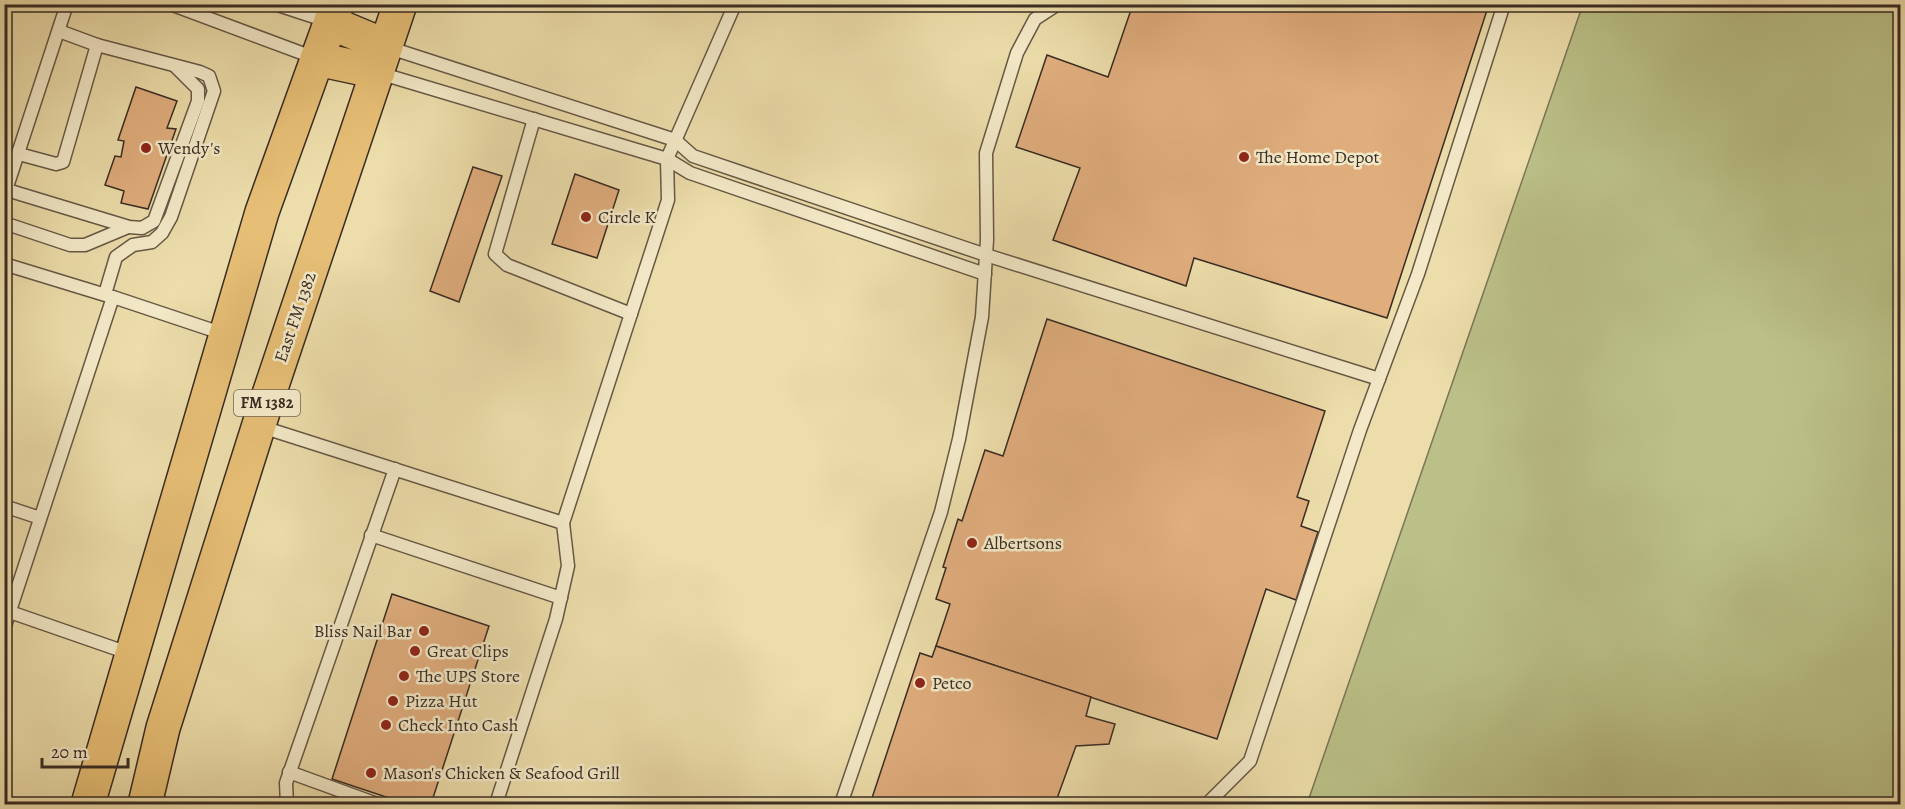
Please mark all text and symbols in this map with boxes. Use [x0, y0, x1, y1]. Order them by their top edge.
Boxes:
place label: Wendy's [157, 136, 221, 160]
marker: Wendy's [139, 141, 153, 155]
place label: The Home Depot [1256, 145, 1379, 169]
marker: The Home Depot [1237, 150, 1251, 164]
place label: Circle K [598, 205, 656, 229]
marker: Circle K [579, 210, 593, 224]
street label: East FM 1382 [268, 268, 322, 366]
road number: FM 1382 [234, 390, 300, 416]
place label: Albertsons [983, 531, 1062, 555]
marker: Albertsons [965, 536, 979, 550]
place label: Bliss Nail Bar [314, 619, 412, 643]
marker: Bliss Nail Bar [417, 624, 431, 638]
place label: Great Clips [427, 639, 509, 663]
marker: Great Clips [408, 644, 422, 658]
place label: The UPS Store [416, 664, 520, 688]
marker: The UPS Store [397, 669, 411, 683]
place label: Petco [932, 671, 971, 695]
marker: Petco [913, 676, 927, 690]
place label: Pizza Hut [405, 689, 478, 713]
marker: Pizza Hut [386, 694, 400, 708]
place label: Check Into Cash [398, 713, 519, 737]
marker: Check Into Cash [379, 718, 393, 732]
scale bar [42, 731, 128, 769]
text: 20 m [51, 740, 88, 764]
place label: Mason's Chicken & Seafood Grill [383, 761, 620, 785]
marker: Mason's Chicken & Seafood Grill [364, 766, 378, 780]

